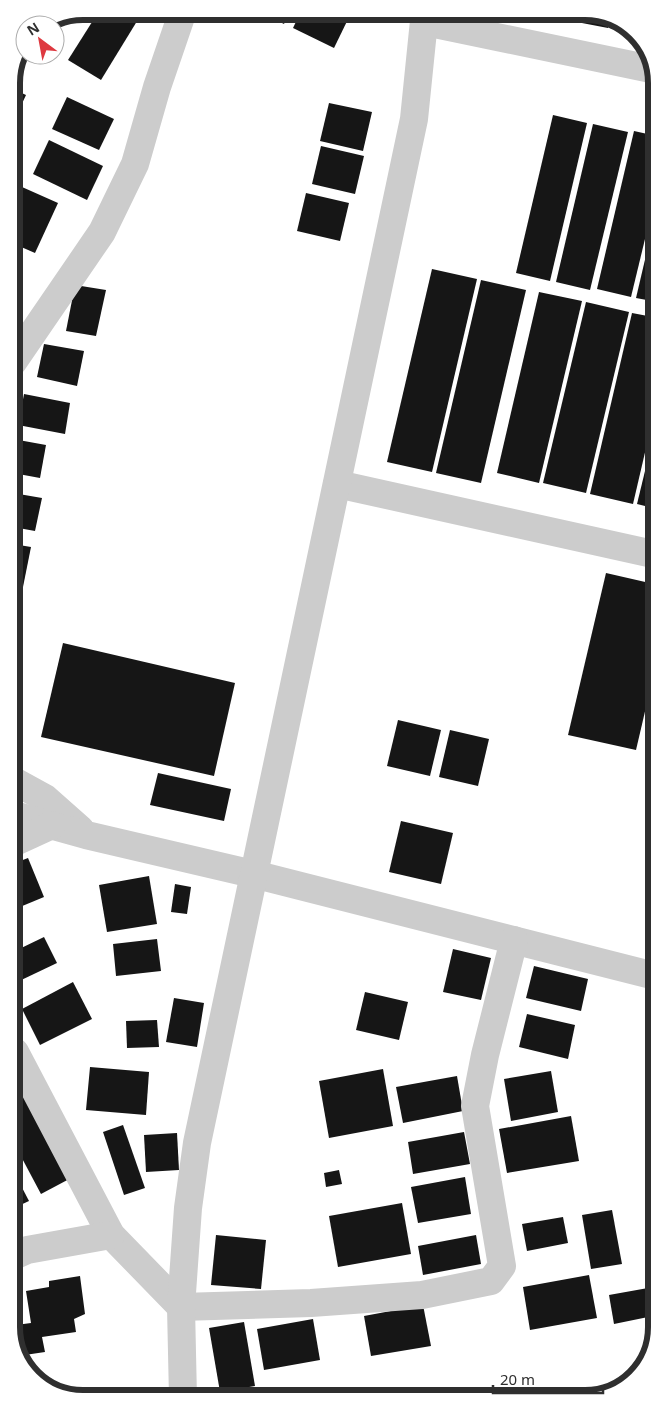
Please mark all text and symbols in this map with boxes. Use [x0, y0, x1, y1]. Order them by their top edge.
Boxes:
north arrow [15, 15, 65, 65]
text: N [23, 17, 43, 40]
scale bar [493, 1362, 603, 1394]
text: 20 m [500, 1369, 535, 1389]

